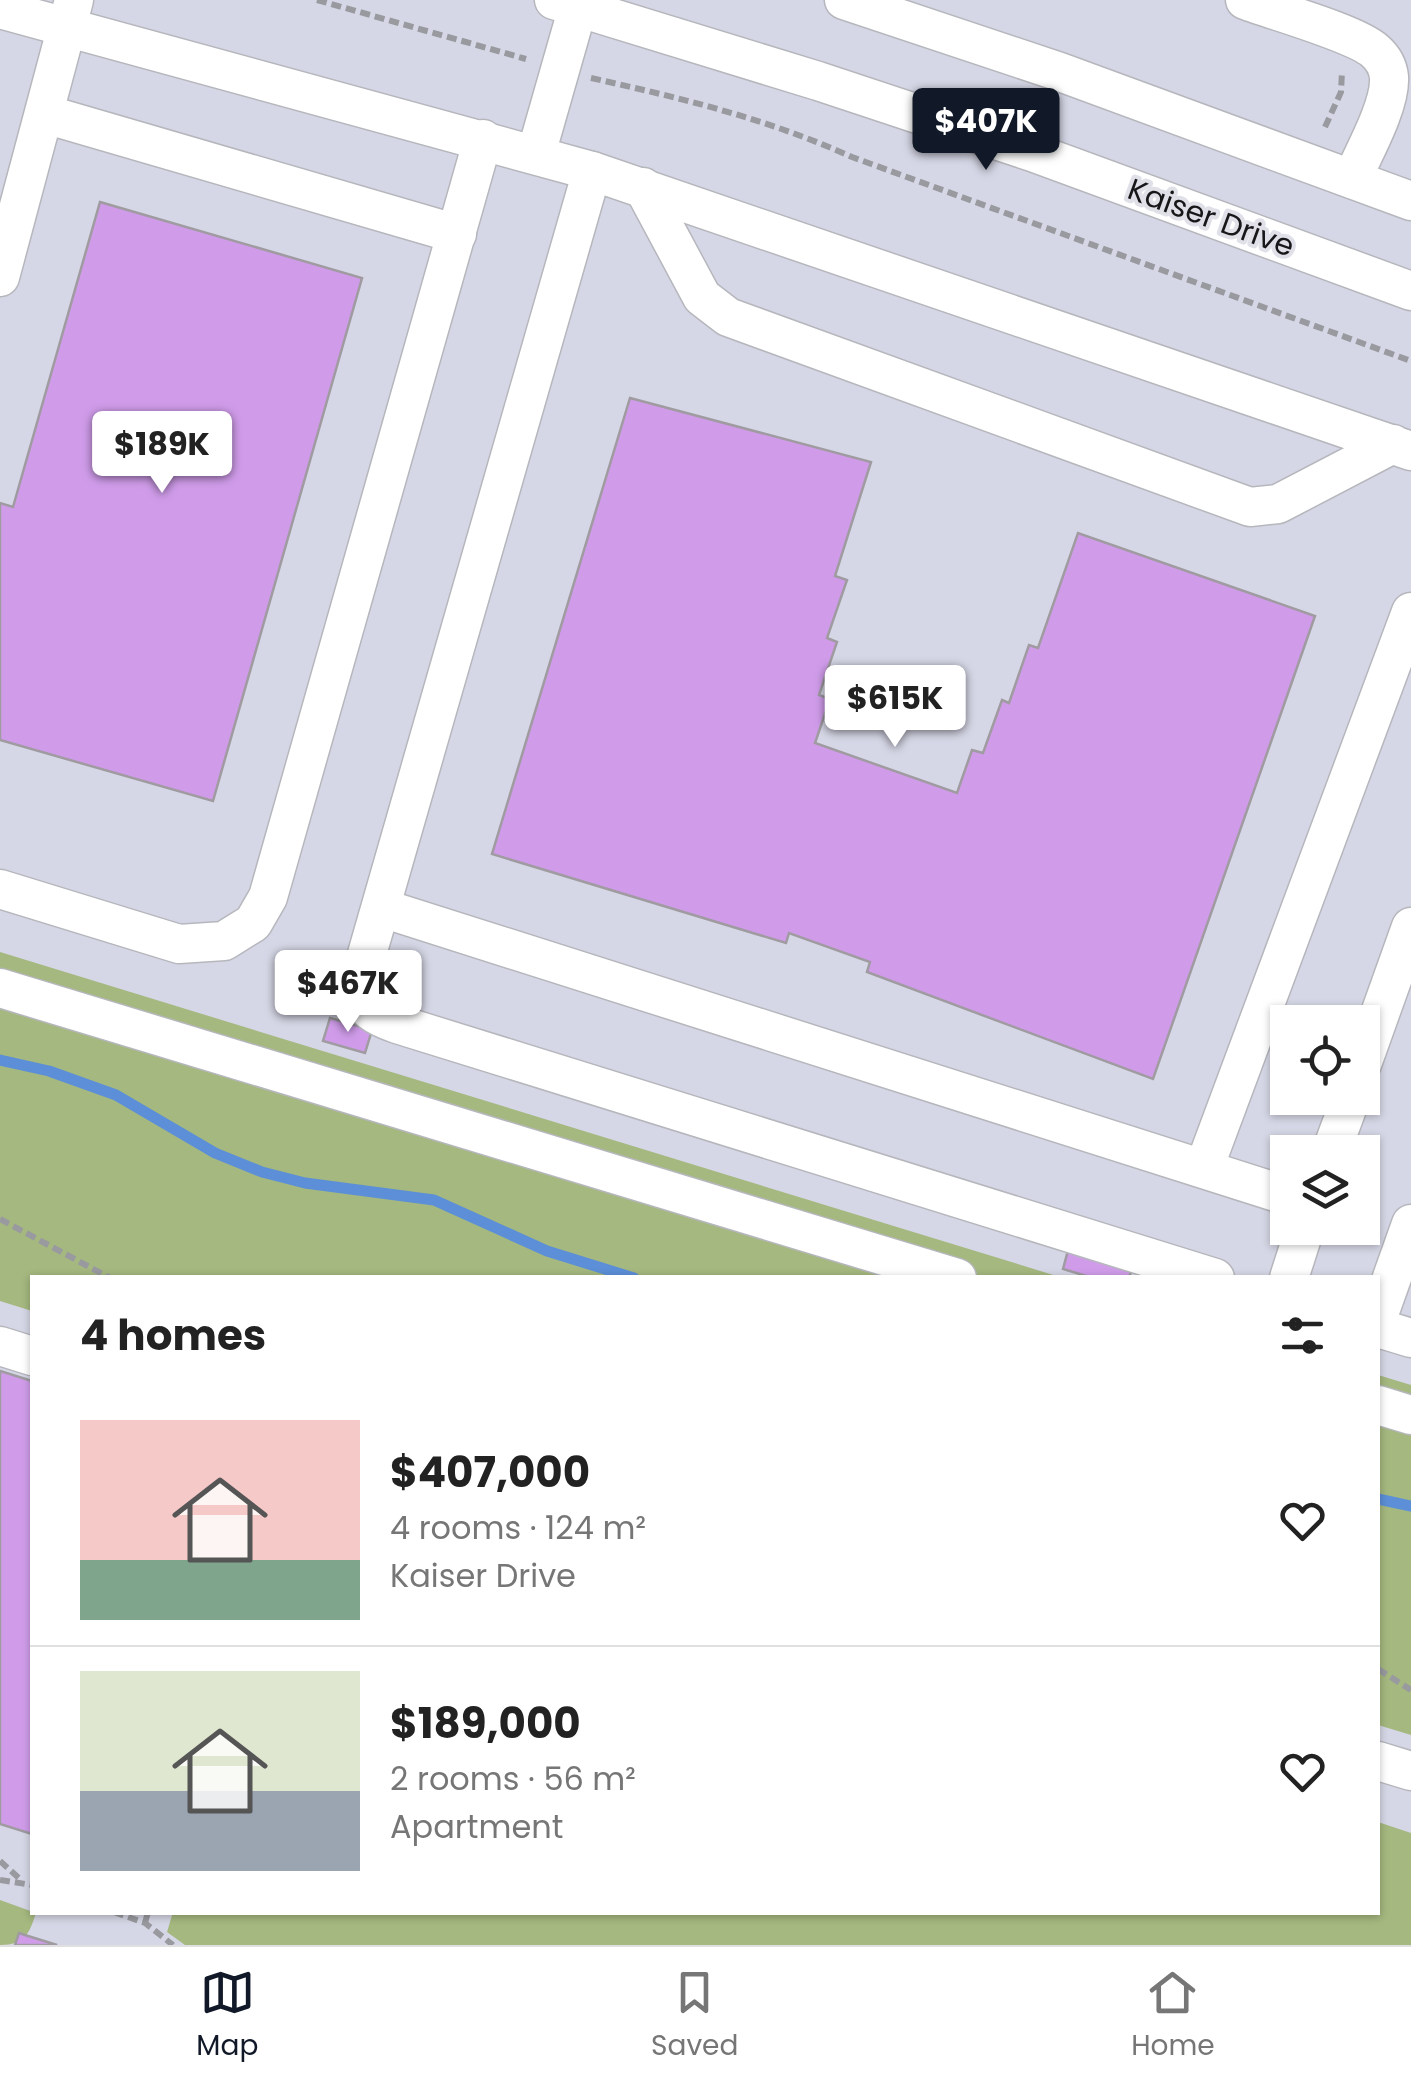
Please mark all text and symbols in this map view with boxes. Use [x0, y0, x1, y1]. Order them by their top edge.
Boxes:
pin: $407K [916, 88, 1056, 173]
text: $407K [934, 98, 1038, 143]
street label: Kaiser Drive [1122, 168, 1300, 268]
pin: $189K [92, 411, 232, 496]
text: $189K [114, 421, 210, 466]
pin: $615K [825, 665, 965, 750]
text: $615K [847, 675, 943, 720]
pin: $467K [278, 950, 418, 1035]
text: $467K [297, 960, 399, 1005]
map controls [1270, 1005, 1380, 1245]
button: locate [1270, 1005, 1380, 1115]
button: layers [1270, 1135, 1380, 1245]
text: 4 homes [80, 1306, 266, 1365]
icon: filters [1275, 1308, 1330, 1363]
text: $407,000 [390, 1443, 590, 1502]
icon: home [160, 1460, 280, 1580]
icon: heart [1275, 1493, 1330, 1548]
text: 4 rooms · 124 m² [390, 1505, 646, 1550]
text: Kaiser Drive [390, 1553, 576, 1598]
text: $189,000 [390, 1694, 581, 1753]
icon: home [160, 1711, 280, 1831]
icon: heart [1275, 1744, 1330, 1799]
text: 2 rooms · 56 m² [390, 1756, 636, 1801]
text: Apartment [390, 1804, 563, 1849]
tab: Map [196, 1965, 258, 2067]
tab: Saved [651, 1965, 738, 2067]
tab: Home [1131, 1965, 1215, 2067]

